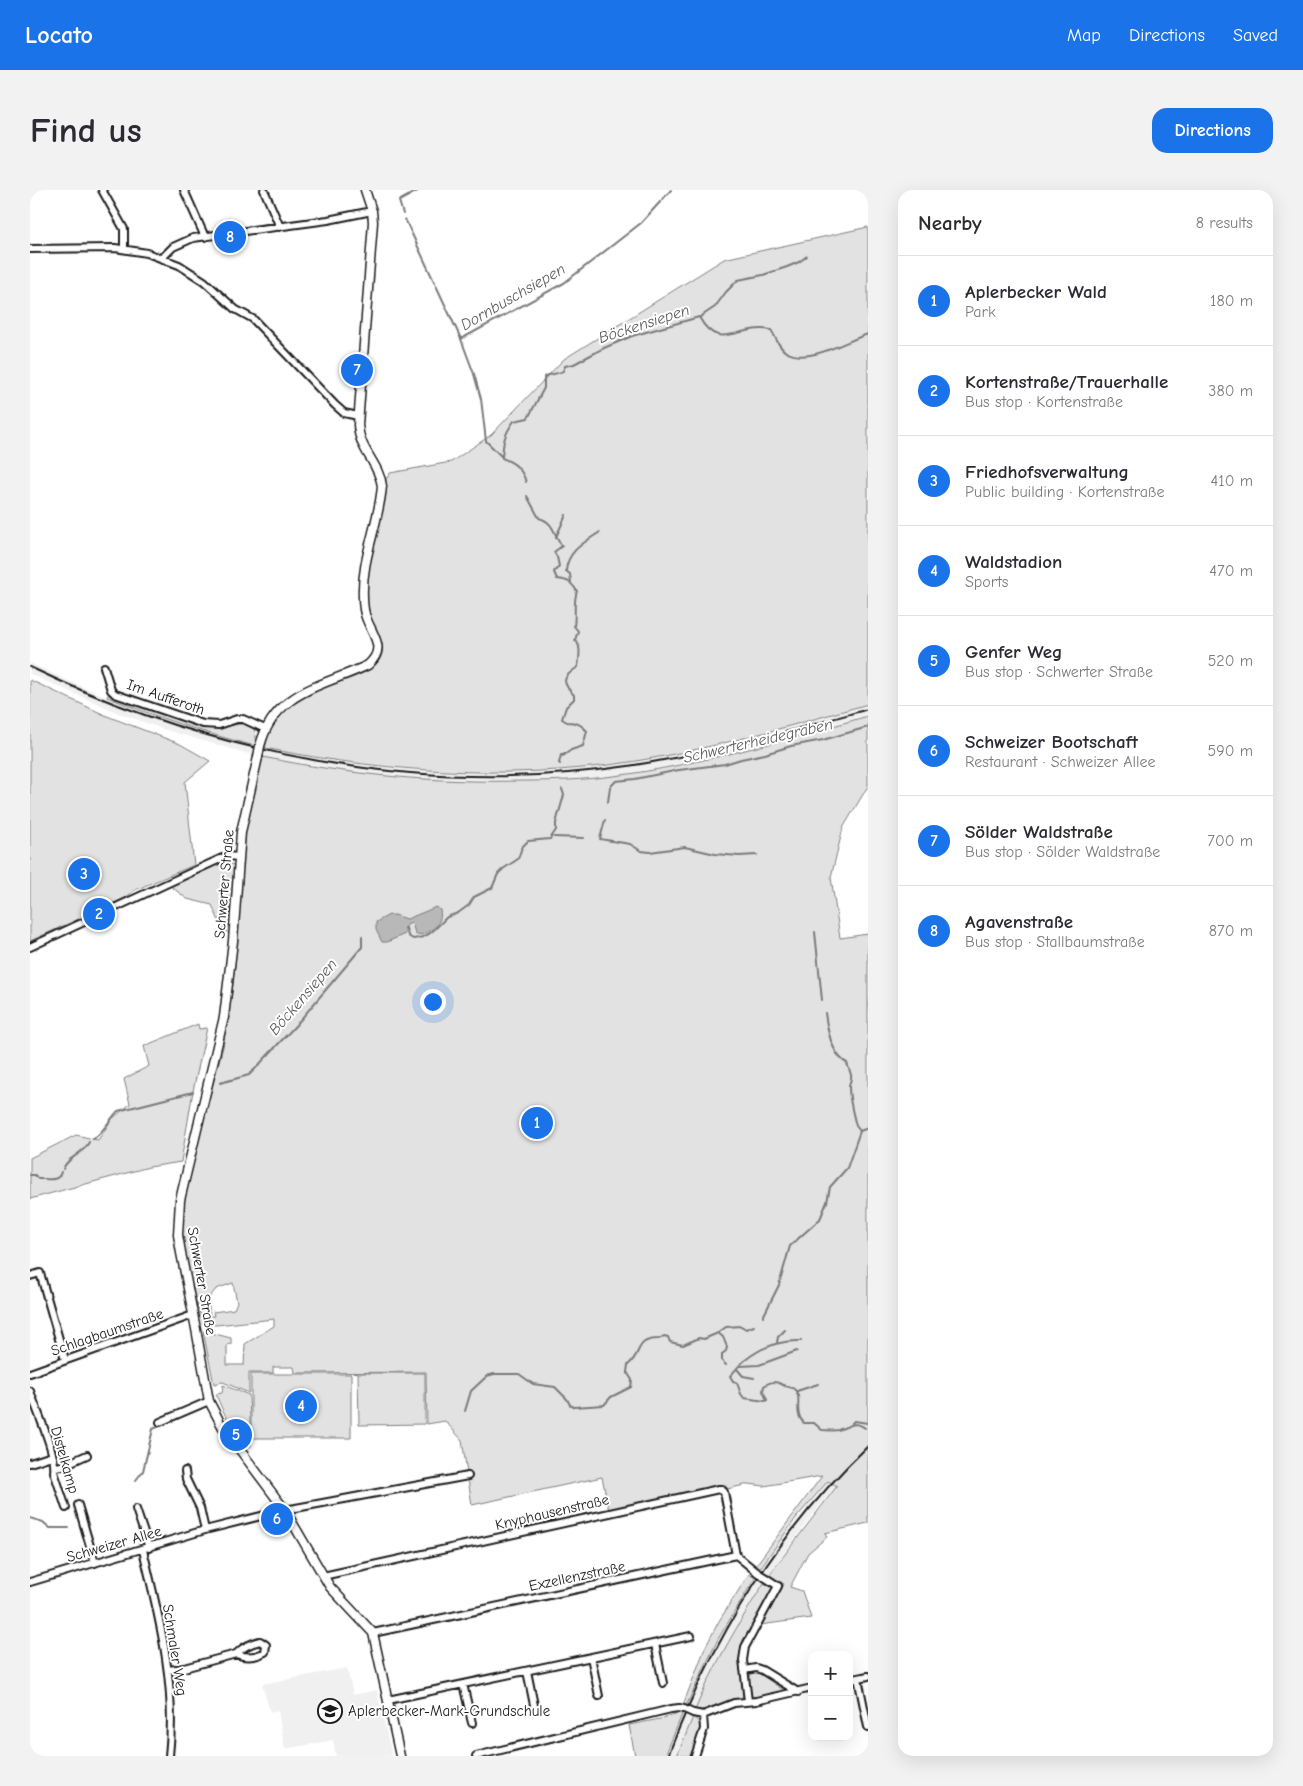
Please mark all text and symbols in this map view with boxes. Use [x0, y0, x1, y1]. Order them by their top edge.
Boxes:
text: Locato [25, 21, 93, 49]
text: Map [1067, 25, 1101, 46]
text: Directions [1129, 25, 1205, 46]
text: Saved [1233, 25, 1278, 46]
button: Directions [1152, 108, 1273, 153]
text: Find us [30, 110, 142, 151]
text: Nearby [918, 211, 982, 235]
text: 8 results [1196, 214, 1253, 232]
pin: 8 [214, 218, 246, 256]
water label: Dornbuschsiepen [458, 260, 568, 334]
text: Aplerbecker Wald [965, 281, 1107, 303]
text: 1 [931, 292, 937, 310]
text: 180 m [1210, 292, 1253, 310]
water label: Böckensiepen [596, 301, 692, 347]
text: Park [965, 303, 996, 321]
pin: 7 [341, 351, 373, 389]
text: Kortenstraße/Trauerhalle [965, 371, 1168, 393]
text: 2 [930, 382, 938, 400]
text: 380 m [1208, 382, 1253, 400]
text: Bus stop · Kortenstraße [965, 393, 1123, 411]
text: Friedhofsverwaltung [965, 461, 1129, 483]
text: 3 [930, 472, 938, 490]
text: 410 m [1211, 472, 1253, 490]
text: Public building · Kortenstraße [965, 483, 1164, 501]
text: Waldstadion [965, 551, 1062, 573]
text: 4 [930, 562, 938, 580]
text: 470 m [1209, 562, 1253, 580]
text: Sports [965, 573, 1008, 591]
text: Genfer Weg [965, 641, 1062, 663]
text: 5 [930, 652, 938, 670]
text: 520 m [1208, 652, 1253, 670]
text: Bus stop · Schwerter Straße [965, 663, 1153, 681]
street label: Im Aufferoth [125, 675, 207, 719]
water label: Schwerterheidegraben [681, 715, 835, 767]
text: Schweizer Bootschaft [965, 731, 1138, 753]
text: 6 [930, 742, 938, 760]
text: 590 m [1208, 742, 1253, 760]
text: Restaurant · Schweizer Allee [965, 753, 1155, 771]
text: Sölder Waldstraße [965, 821, 1113, 843]
street label: Schwerter Straße [210, 828, 238, 939]
text: 7 [930, 832, 938, 850]
text: 700 m [1207, 832, 1253, 850]
text: Bus stop · Sölder Waldstraße [965, 843, 1160, 861]
pin: 3 [68, 855, 100, 893]
pin: 2 [83, 895, 115, 933]
text: Agavenstraße [965, 911, 1073, 933]
text: 8 [930, 922, 938, 940]
text: 870 m [1209, 922, 1253, 940]
text: Bus stop · Stallbaumstraße [965, 933, 1145, 951]
water label: Böckensiepen [265, 955, 341, 1039]
your location [420, 989, 446, 1015]
pin: 1 [521, 1104, 553, 1142]
street label: Schwerter Straße [184, 1226, 220, 1337]
street label: Schlagbaumstraße [48, 1304, 166, 1360]
pin: 4 [285, 1387, 317, 1425]
pin: 5 [220, 1416, 252, 1454]
street label: Distelkamp [47, 1424, 83, 1496]
street label: Knyphausenstraße [493, 1490, 611, 1534]
pin: 6 [261, 1500, 293, 1538]
street label: Schweizer Allee [64, 1522, 164, 1566]
street label: Exzellenzstraße [527, 1557, 627, 1595]
street label: Schmaler Weg [159, 1603, 191, 1697]
map controls [808, 1651, 853, 1741]
button: + [808, 1651, 853, 1696]
button: − [808, 1696, 853, 1741]
school or university icon: Aplerbecker-Mark-Grundschule [317, 1698, 343, 1724]
place label: Aplerbecker-Mark-Grundschule [348, 1702, 551, 1720]

